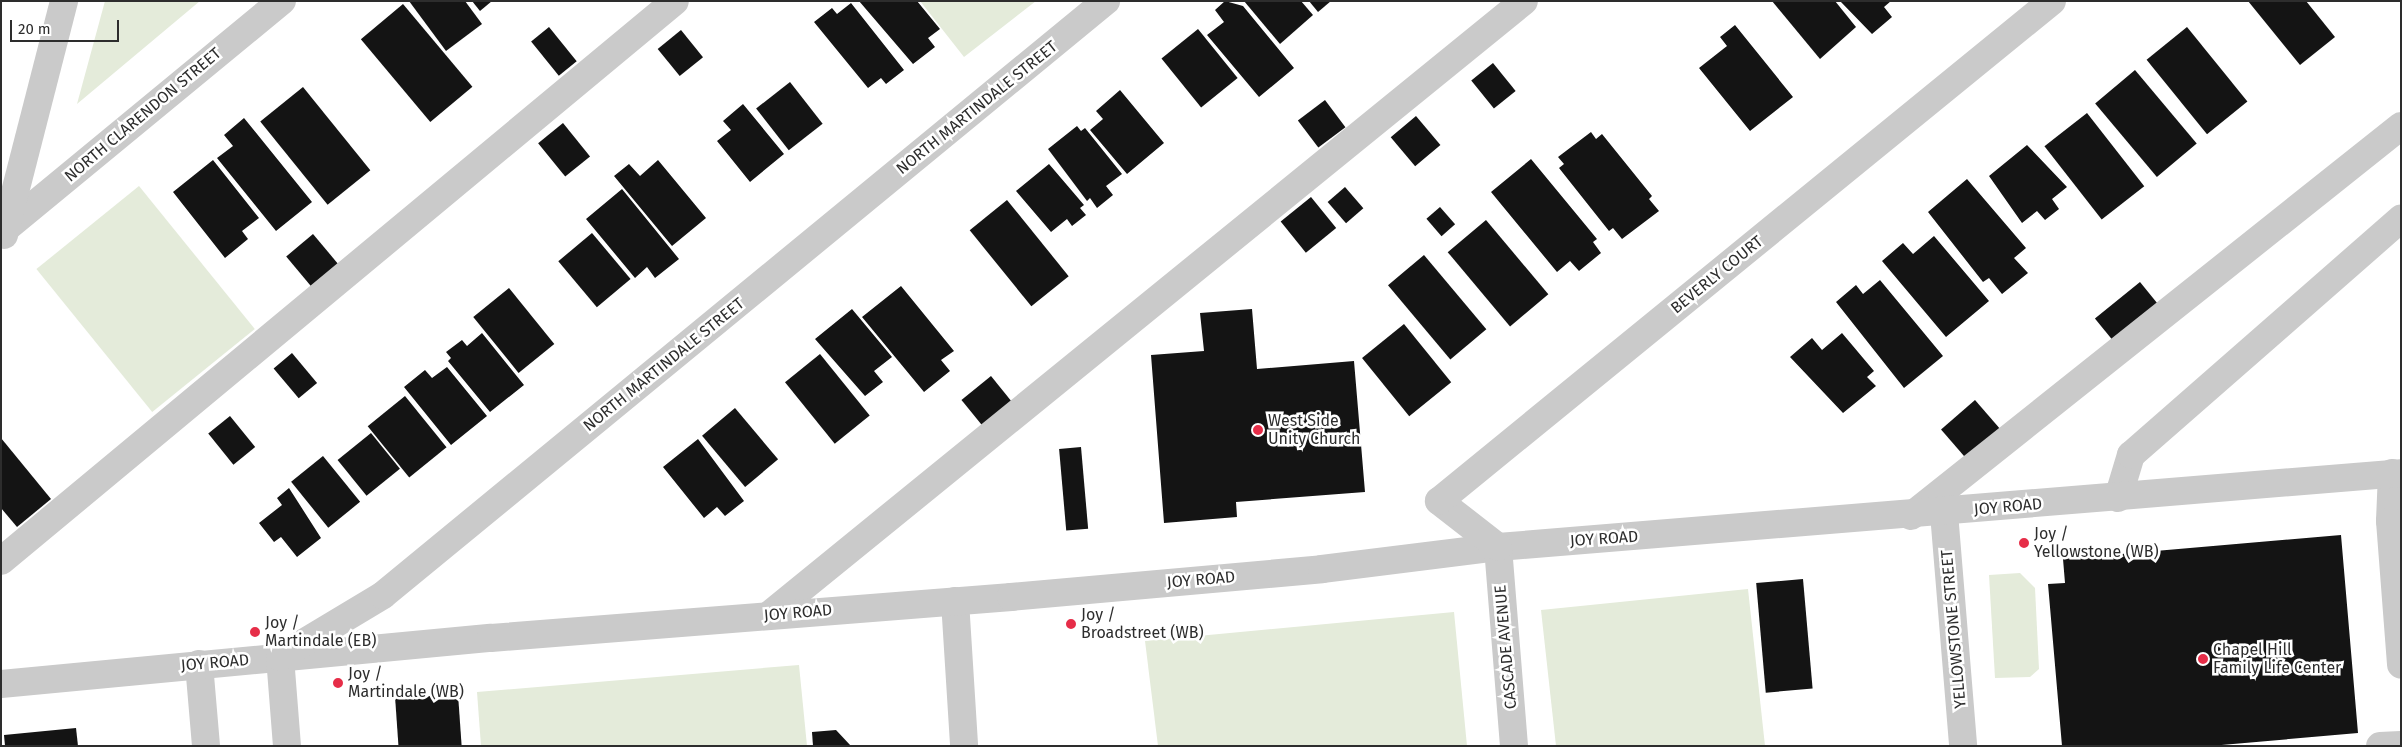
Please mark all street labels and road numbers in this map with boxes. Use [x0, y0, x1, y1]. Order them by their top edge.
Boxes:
street label: NORTH MARTINDALE STREET [893, 37, 1061, 179]
street label: NORTH CLARENDON STREET [61, 44, 225, 186]
street label: BEVERLY COURT [1667, 232, 1767, 318]
street label: NORTH MARTINDALE STREET [580, 294, 748, 436]
street label: JOY ROAD [1973, 494, 2043, 520]
street label: JOY ROAD [1569, 527, 1639, 551]
street label: YELLOWSTONE STREET [1937, 549, 1971, 709]
street label: JOY ROAD [1166, 567, 1236, 593]
street label: CASCADE AVENUE [1491, 584, 1521, 710]
street label: JOY ROAD [763, 600, 833, 626]
street label: JOY ROAD [180, 650, 250, 676]

